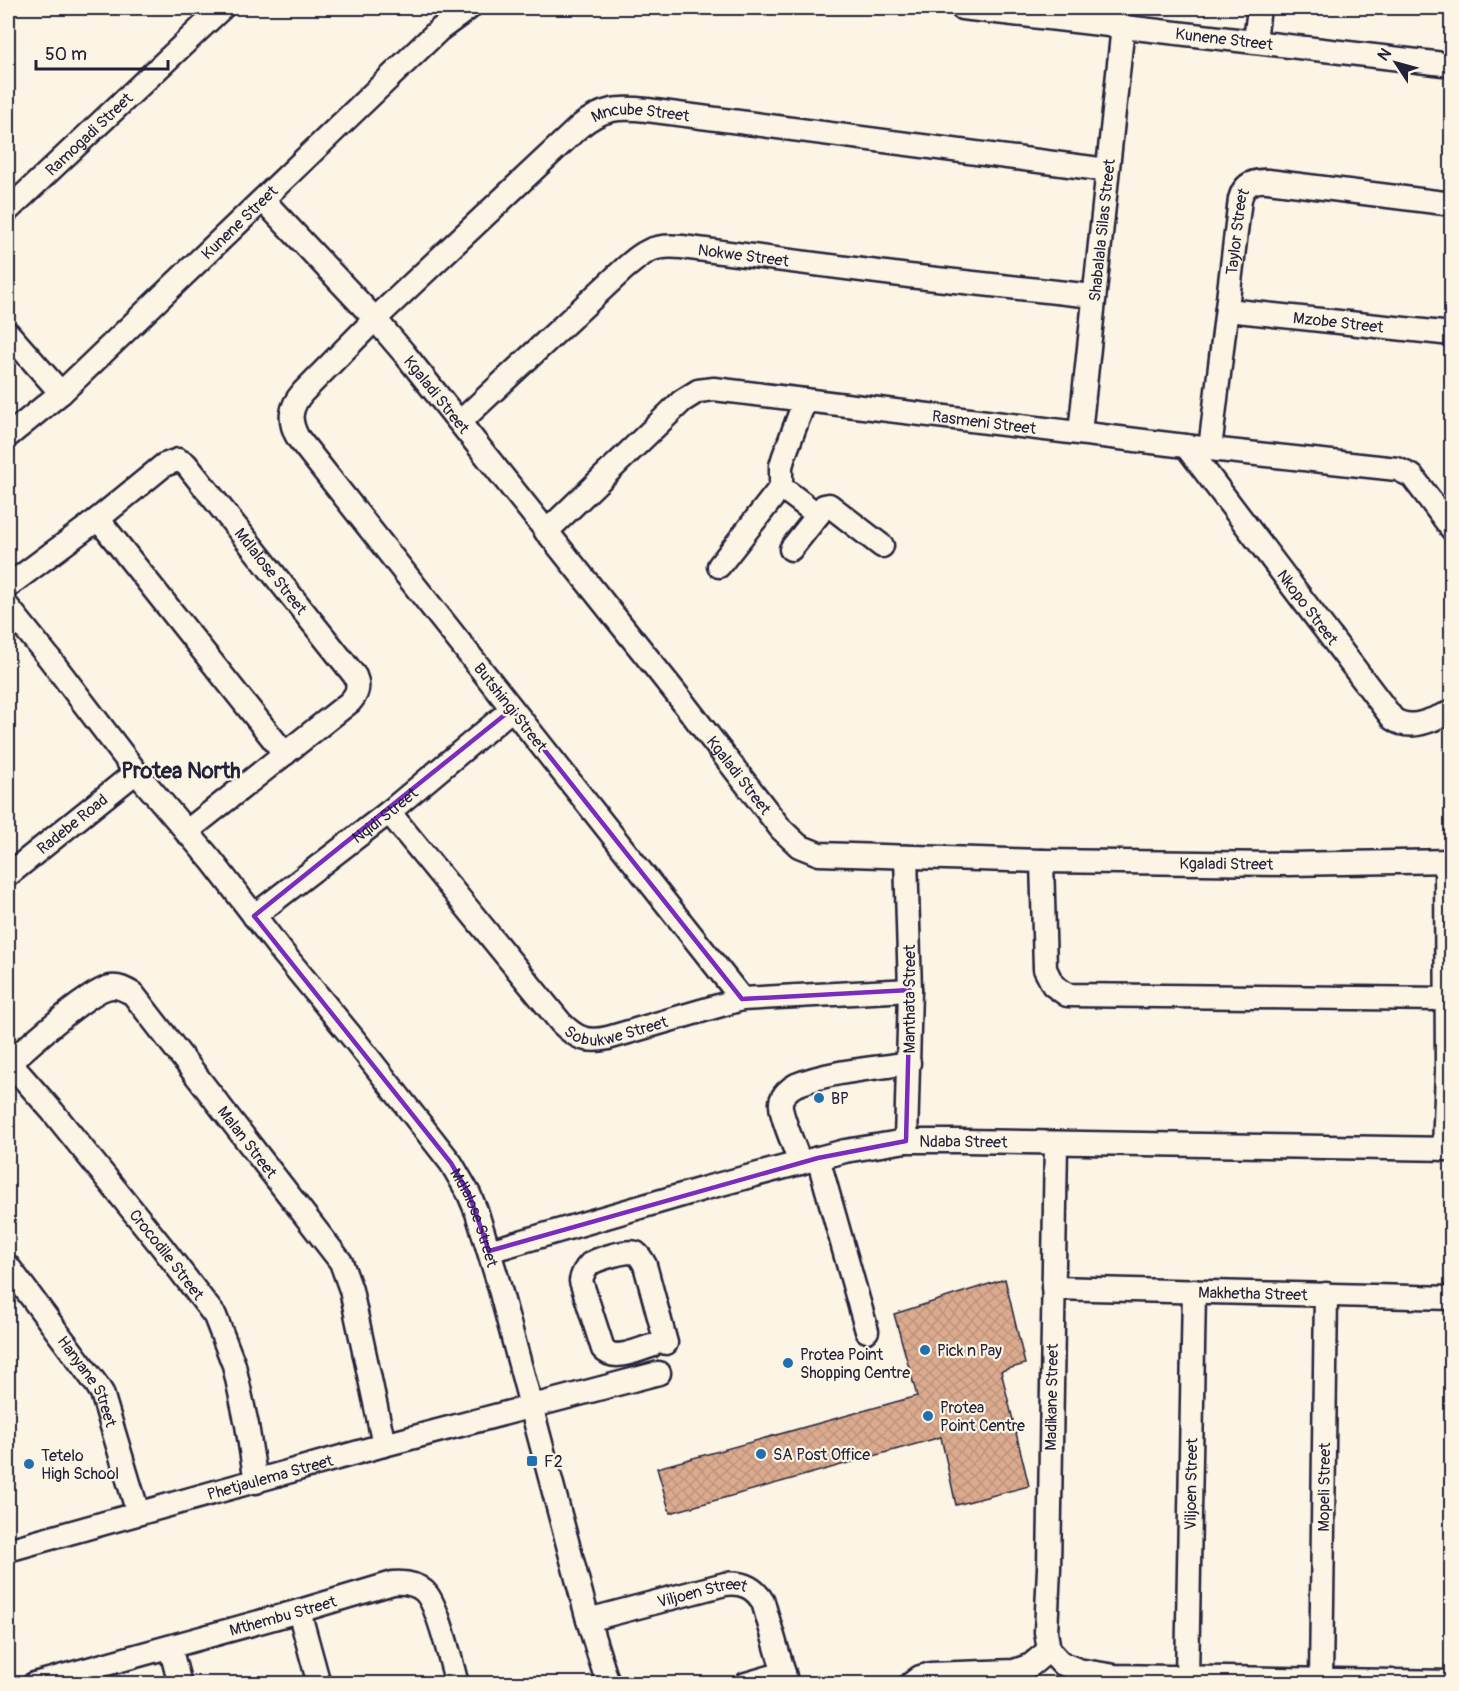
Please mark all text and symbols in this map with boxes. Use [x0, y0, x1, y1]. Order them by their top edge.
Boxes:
street label: Kunene Street [1174, 24, 1275, 55]
scale bar [36, 33, 168, 71]
north arrow [1366, 33, 1426, 93]
text: 50 m [45, 43, 87, 66]
text: N [1373, 44, 1396, 65]
street label: Ramogadi Street [42, 88, 138, 180]
street label: Mncube Street [588, 100, 691, 127]
street label: Shabalala Silas Street [1085, 157, 1120, 302]
street label: Kunene Street [197, 181, 282, 264]
street label: Taylor Street [1222, 184, 1254, 276]
street label: Nokwe Street [697, 240, 791, 272]
street label: Mzobe Street [1292, 308, 1385, 338]
street label: Kgaladi Street [399, 352, 474, 438]
street label: Rasmeni Street [931, 406, 1038, 439]
street label: Mdlalose Street [230, 524, 311, 619]
street label: Nkopo Street [1272, 566, 1343, 650]
street label: Butshingi Street [469, 659, 552, 757]
street label: Kgaladi Street [702, 732, 775, 819]
district label: Protea North [121, 757, 241, 785]
street label: Nqidi Street [348, 783, 423, 848]
street label: Radebe Road [33, 790, 112, 859]
street label: Kgaladi Street [1179, 854, 1274, 875]
street label: Manthata Street [900, 944, 920, 1054]
street label: Sobukwe Street [560, 1012, 671, 1051]
place label: BP [831, 1089, 849, 1109]
marker: BP [812, 1091, 826, 1105]
street label: Malan Street [213, 1102, 281, 1183]
street label: Ndaba Street [919, 1132, 1008, 1153]
street label: Mdlalose Street [445, 1165, 502, 1270]
street label: Crocodile Street [124, 1205, 208, 1305]
street label: Makhetha Street [1198, 1283, 1308, 1305]
street label: Hanyane Street [53, 1332, 121, 1430]
place label: Pick n Pay [937, 1341, 1002, 1361]
marker: Pick n Pay [918, 1343, 932, 1357]
street label: Madikane Street [1041, 1343, 1063, 1451]
place label: Protea Point Shopping Centre [800, 1345, 910, 1383]
marker: Protea Point Shopping Centre [781, 1356, 795, 1370]
place label: Protea Point Centre [940, 1398, 1025, 1436]
marker: Protea Point Centre [921, 1409, 935, 1423]
street label: Viljoen Street [1181, 1437, 1202, 1530]
street label: Mopeli Street [1314, 1442, 1335, 1532]
place label: SA Post Office [773, 1445, 870, 1465]
place label: Tetelo High School [41, 1446, 119, 1484]
marker: SA Post Office [754, 1447, 768, 1461]
street label: Phetjaulema Street [205, 1451, 336, 1505]
place label: F2 [544, 1452, 563, 1472]
marker: F2 [525, 1454, 539, 1468]
marker: Tetelo High School [22, 1457, 36, 1471]
street label: Viljoen Street [655, 1574, 750, 1612]
street label: Mthembu Street [227, 1591, 339, 1641]

